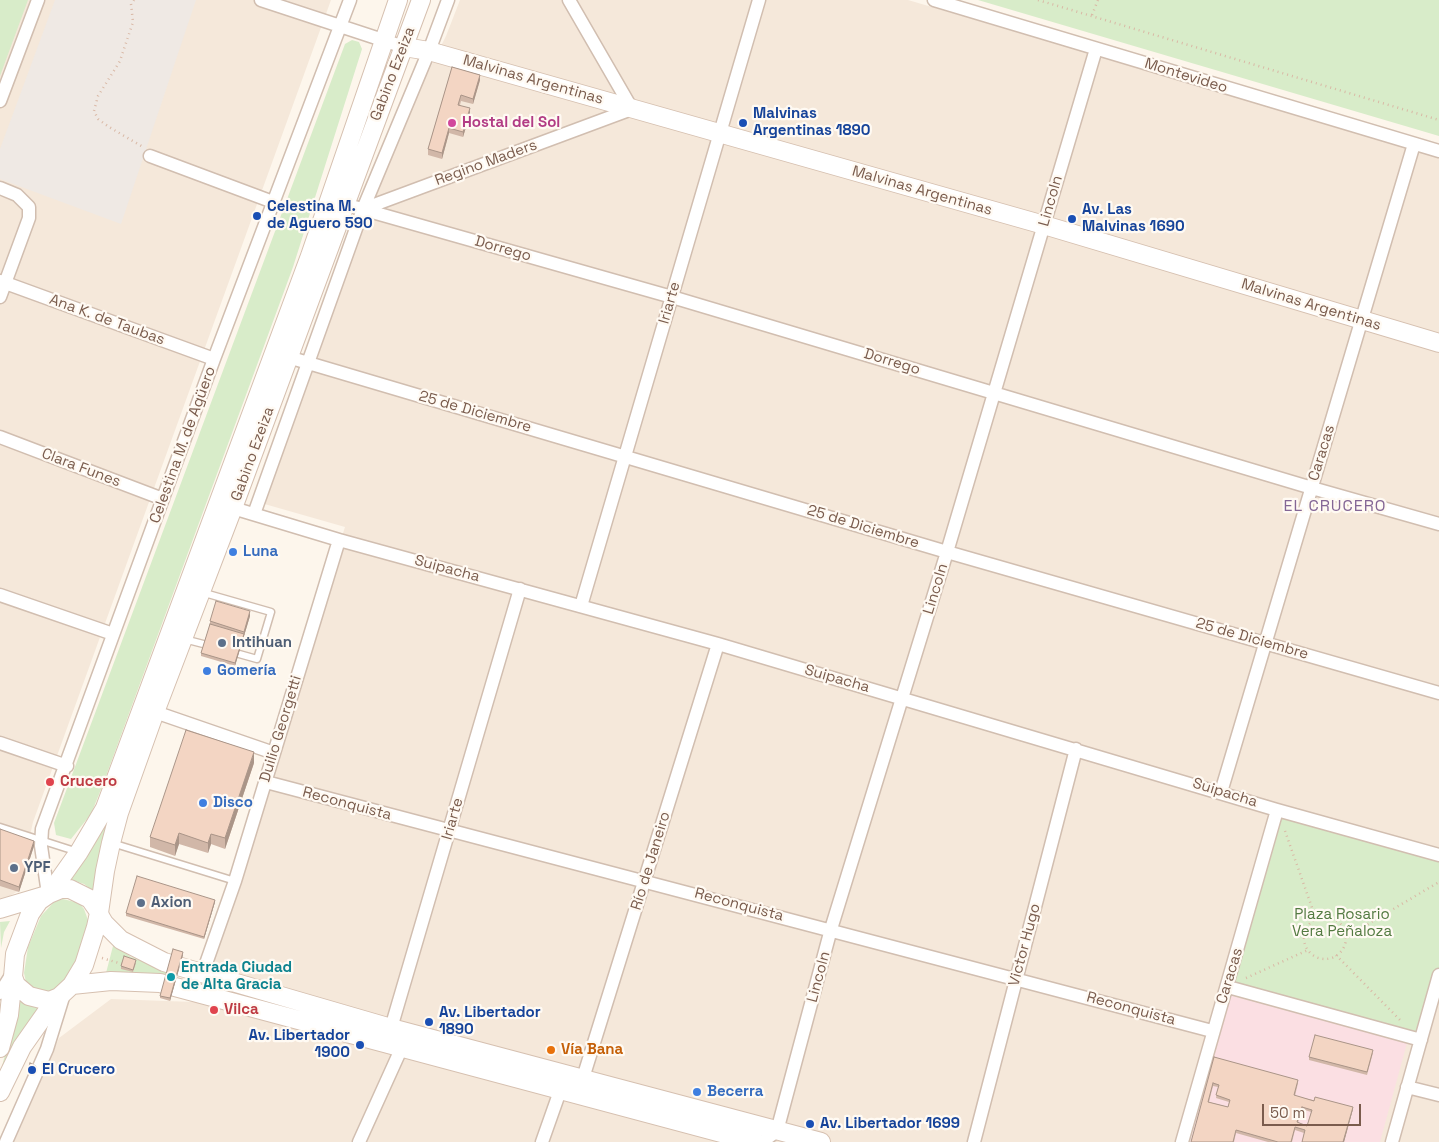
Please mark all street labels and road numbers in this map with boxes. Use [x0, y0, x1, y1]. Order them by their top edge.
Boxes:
street label: Gabino Ezeiza [367, 25, 419, 123]
street label: Malvinas Argentinas [461, 51, 605, 109]
street label: Montevideo [1142, 55, 1230, 97]
street label: Regino Maders [432, 136, 540, 190]
street label: Malvinas Argentinas [850, 162, 994, 220]
street label: Lincoln [1035, 173, 1067, 229]
street label: Dorrego [473, 232, 533, 266]
street label: Malvinas Argentinas [1239, 275, 1383, 335]
street label: Iriarte [655, 280, 685, 326]
street label: Ana K. de Taubas [47, 291, 167, 349]
street label: Dorrego [862, 345, 922, 379]
street label: Celestina M. de Agüero [146, 364, 220, 526]
street label: 25 de Diciembre [417, 387, 533, 437]
street label: Gabino Ezeiza [228, 404, 278, 504]
street label: Caracas [1305, 423, 1339, 483]
street label: Clara Funes [39, 445, 123, 491]
street label: 25 de Diciembre [805, 501, 921, 553]
street label: Suipacha [412, 552, 482, 586]
street label: Lincoln [920, 561, 952, 617]
street label: 25 de Diciembre [1194, 614, 1310, 664]
street label: Suipacha [802, 661, 872, 697]
street label: Duilio Georgetti [256, 673, 306, 785]
street label: Suipacha [1190, 775, 1260, 811]
street label: Reconquista [300, 783, 394, 825]
street label: Iriarte [438, 796, 468, 842]
street label: Río de Janeiro [627, 809, 675, 913]
street label: Reconquista [692, 884, 786, 926]
street label: Victor Hugo [1005, 902, 1045, 988]
street label: Caracas [1213, 946, 1247, 1006]
street label: Lincoln [804, 949, 834, 1005]
street label: Reconquista [1084, 988, 1178, 1030]

